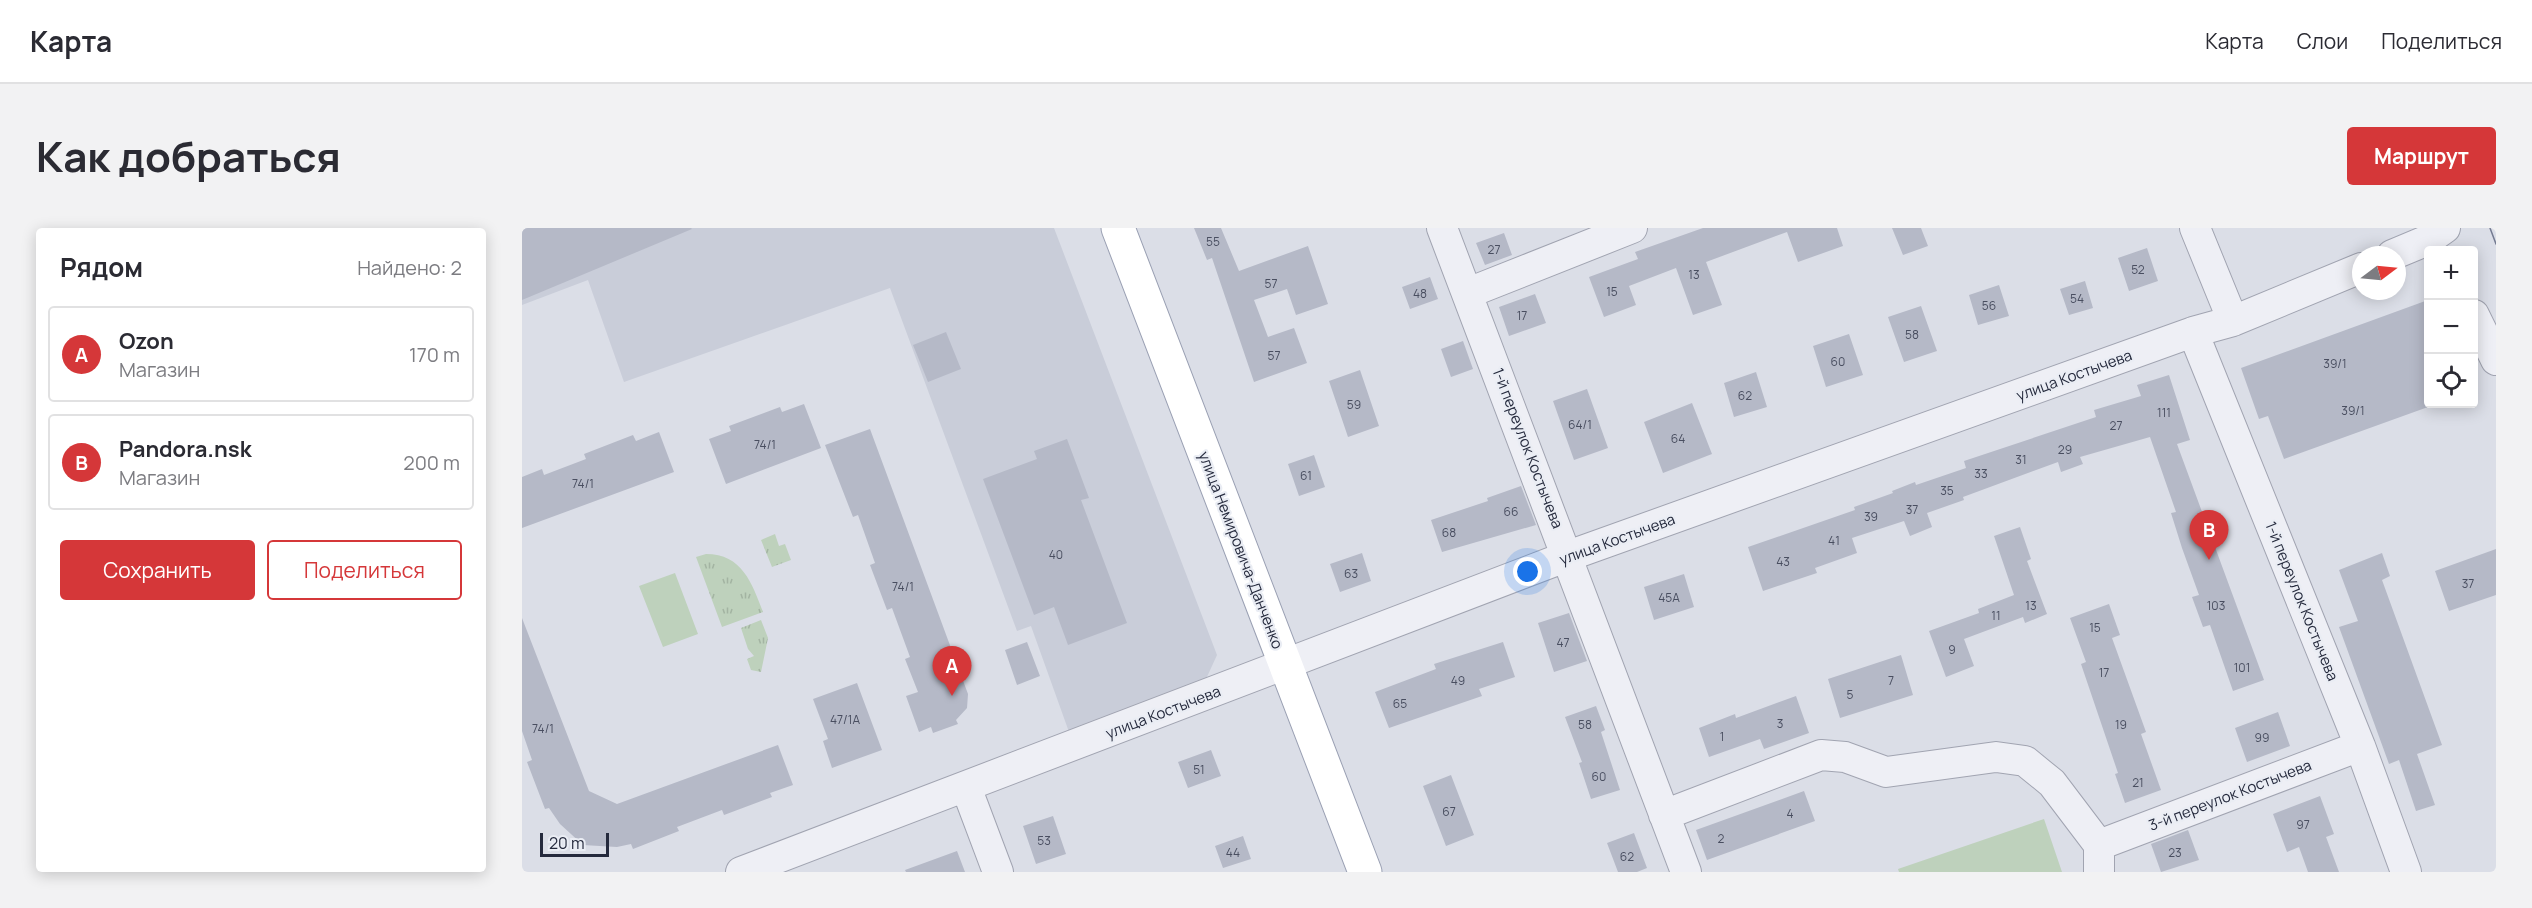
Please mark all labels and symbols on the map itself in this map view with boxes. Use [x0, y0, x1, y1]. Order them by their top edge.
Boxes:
house number: 55 [1206, 233, 1220, 250]
house number: 27 [1488, 241, 1500, 258]
north arrow [2352, 246, 2406, 300]
house number: 52 [2131, 261, 2145, 278]
house number: 13 [1688, 266, 1700, 283]
house number: 57 [1265, 275, 1277, 292]
house number: 15 [1606, 283, 1618, 300]
house number: 48 [1413, 285, 1427, 302]
house number: 54 [2070, 290, 2084, 307]
house number: 56 [1982, 297, 1996, 314]
house number: 17 [1517, 307, 1527, 324]
house number: 58 [1905, 326, 1919, 343]
street label: улица Костычева [2013, 344, 2135, 406]
house number: 57 [1268, 347, 1280, 364]
house number: 60 [1831, 353, 1845, 370]
house number: 39/1 [2323, 355, 2347, 372]
street label: 1-й переулок Костычева [1488, 365, 1568, 531]
house number: 62 [1738, 387, 1752, 404]
house number: 59 [1347, 396, 1361, 413]
house number: 39/1 [2341, 402, 2365, 419]
house number: 111 [2157, 404, 2171, 421]
house number: 64/1 [1568, 416, 1592, 433]
house number: 27 [2110, 417, 2122, 434]
house number: 64 [1671, 430, 1685, 447]
house number: 74/1 [754, 436, 776, 453]
house number: 29 [2058, 441, 2072, 458]
street label: улица Немировича-Данченко [1194, 448, 1288, 652]
house number: 31 [2015, 451, 2027, 468]
house number: 33 [1974, 465, 1988, 482]
house number: 61 [1300, 467, 1312, 484]
house number: 74/1 [572, 475, 594, 492]
house number: 35 [1940, 482, 1954, 499]
house number: 37 [1906, 501, 1918, 518]
house number: 66 [1504, 503, 1518, 520]
street label: улица Костычева [1556, 508, 1678, 570]
house number: 39 [1864, 508, 1878, 525]
pin: B [2190, 510, 2228, 560]
street label: 1-й переулок Костычева [2260, 518, 2344, 684]
house number: 68 [1442, 524, 1456, 541]
house number: 41 [1828, 532, 1840, 549]
house number: 40 [1049, 546, 1063, 563]
house number: 43 [1776, 553, 1790, 570]
your location [1513, 557, 1542, 586]
house number: 63 [1344, 565, 1358, 582]
house number: 37 [2462, 575, 2474, 592]
house number: 74/1 [892, 578, 914, 595]
house number: 45А [1658, 589, 1680, 606]
house number: 13 [2025, 597, 2037, 614]
house number: 103 [2207, 597, 2225, 614]
house number: 11 [1991, 607, 2001, 624]
house number: 15 [2089, 619, 2101, 636]
house number: 47 [1556, 634, 1570, 651]
house number: 9 [1948, 641, 1956, 658]
pin: A [932, 646, 972, 696]
house number: 101 [2234, 659, 2250, 676]
house number: 17 [2099, 664, 2109, 681]
house number: 49 [1451, 672, 1465, 689]
house number: 7 [1888, 672, 1894, 689]
street label: улица Костычева [1102, 680, 1224, 744]
house number: 5 [1847, 686, 1854, 703]
house number: 65 [1393, 695, 1407, 712]
house number: 47/1А [830, 711, 860, 728]
house number: 3 [1777, 715, 1783, 732]
house number: 58 [1578, 716, 1592, 733]
house number: 19 [2115, 716, 2127, 733]
house number: 74/1 [532, 720, 554, 737]
house number: 1 [1720, 728, 1724, 745]
house number: 99 [2255, 729, 2269, 746]
street label: 3-й переулок Костычева [2146, 754, 2314, 836]
house number: 51 [1193, 761, 1205, 778]
house number: 60 [1592, 768, 1606, 785]
house number: 21 [2132, 774, 2144, 791]
house number: 67 [1442, 803, 1456, 820]
house number: 4 [1786, 805, 1794, 822]
house number: 97 [2296, 816, 2310, 833]
scale bar [540, 830, 609, 858]
house number: 2 [1718, 830, 1725, 847]
house number: 53 [1037, 832, 1051, 849]
house number: 44 [1226, 844, 1240, 861]
house number: 23 [2168, 844, 2182, 861]
house number: 62 [1620, 848, 1634, 865]

